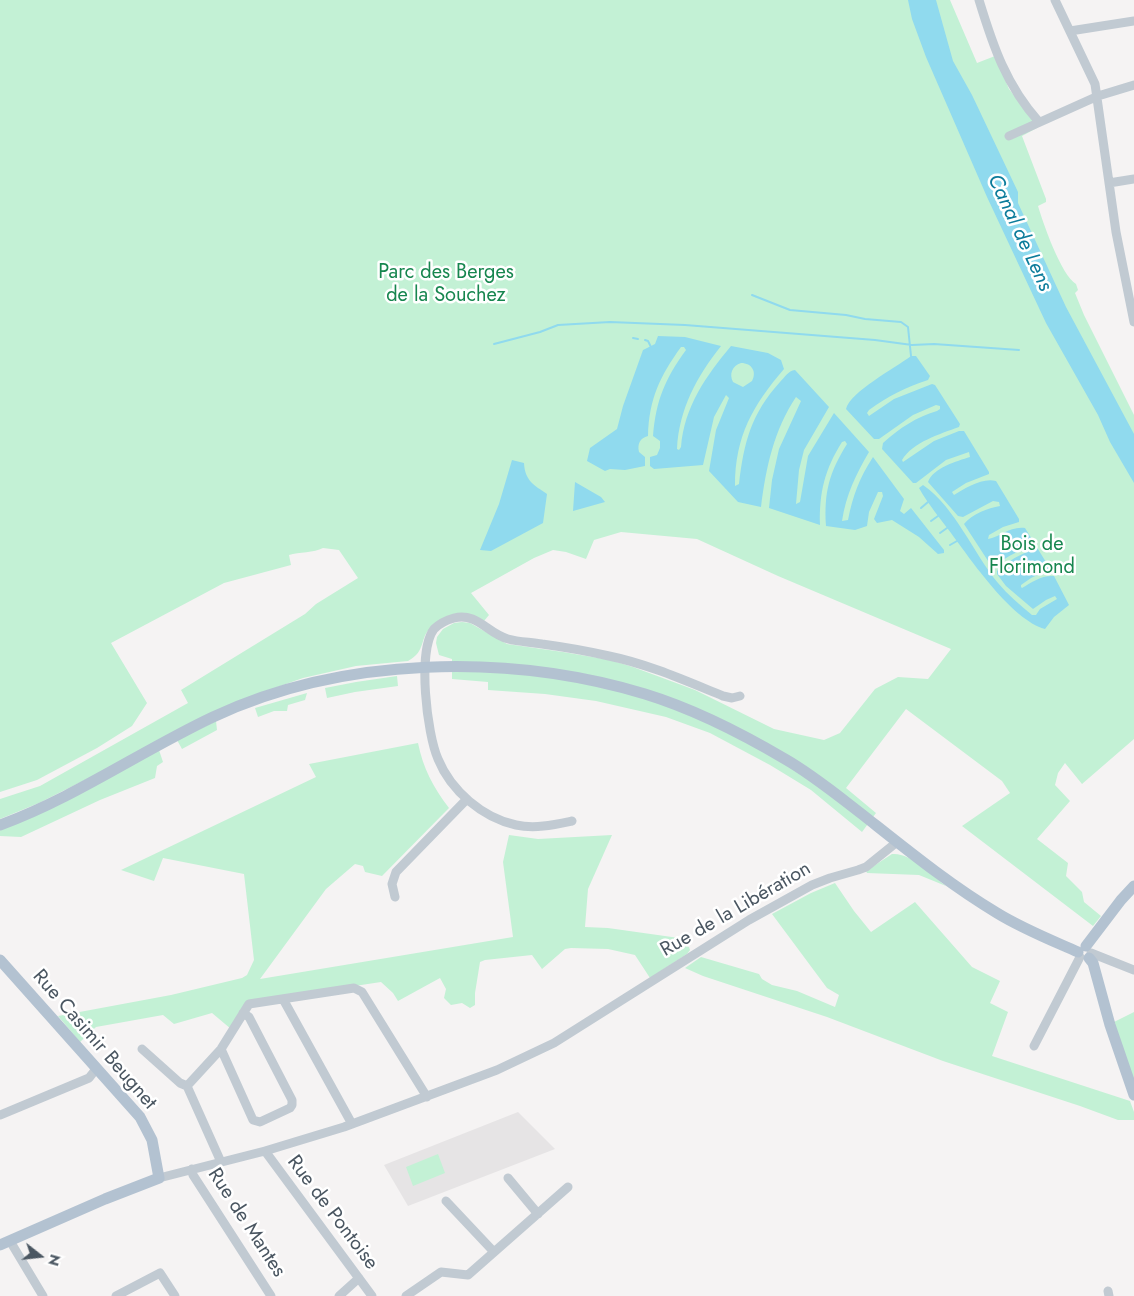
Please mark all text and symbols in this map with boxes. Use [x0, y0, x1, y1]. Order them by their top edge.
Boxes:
water label: Canal de Lens [981, 171, 1057, 295]
park label: Parc des Berges de la Souchez [378, 261, 514, 308]
park label: Bois de Florimond [989, 533, 1075, 580]
street label: Rue de la Libération [657, 857, 815, 963]
street label: Rue Casimir Beugnet [27, 965, 161, 1115]
street label: Rue de Pontoise [281, 1151, 383, 1275]
street label: Rue de Mantes [202, 1164, 290, 1282]
north arrow [15, 1231, 65, 1281]
text: N [43, 1252, 66, 1268]

